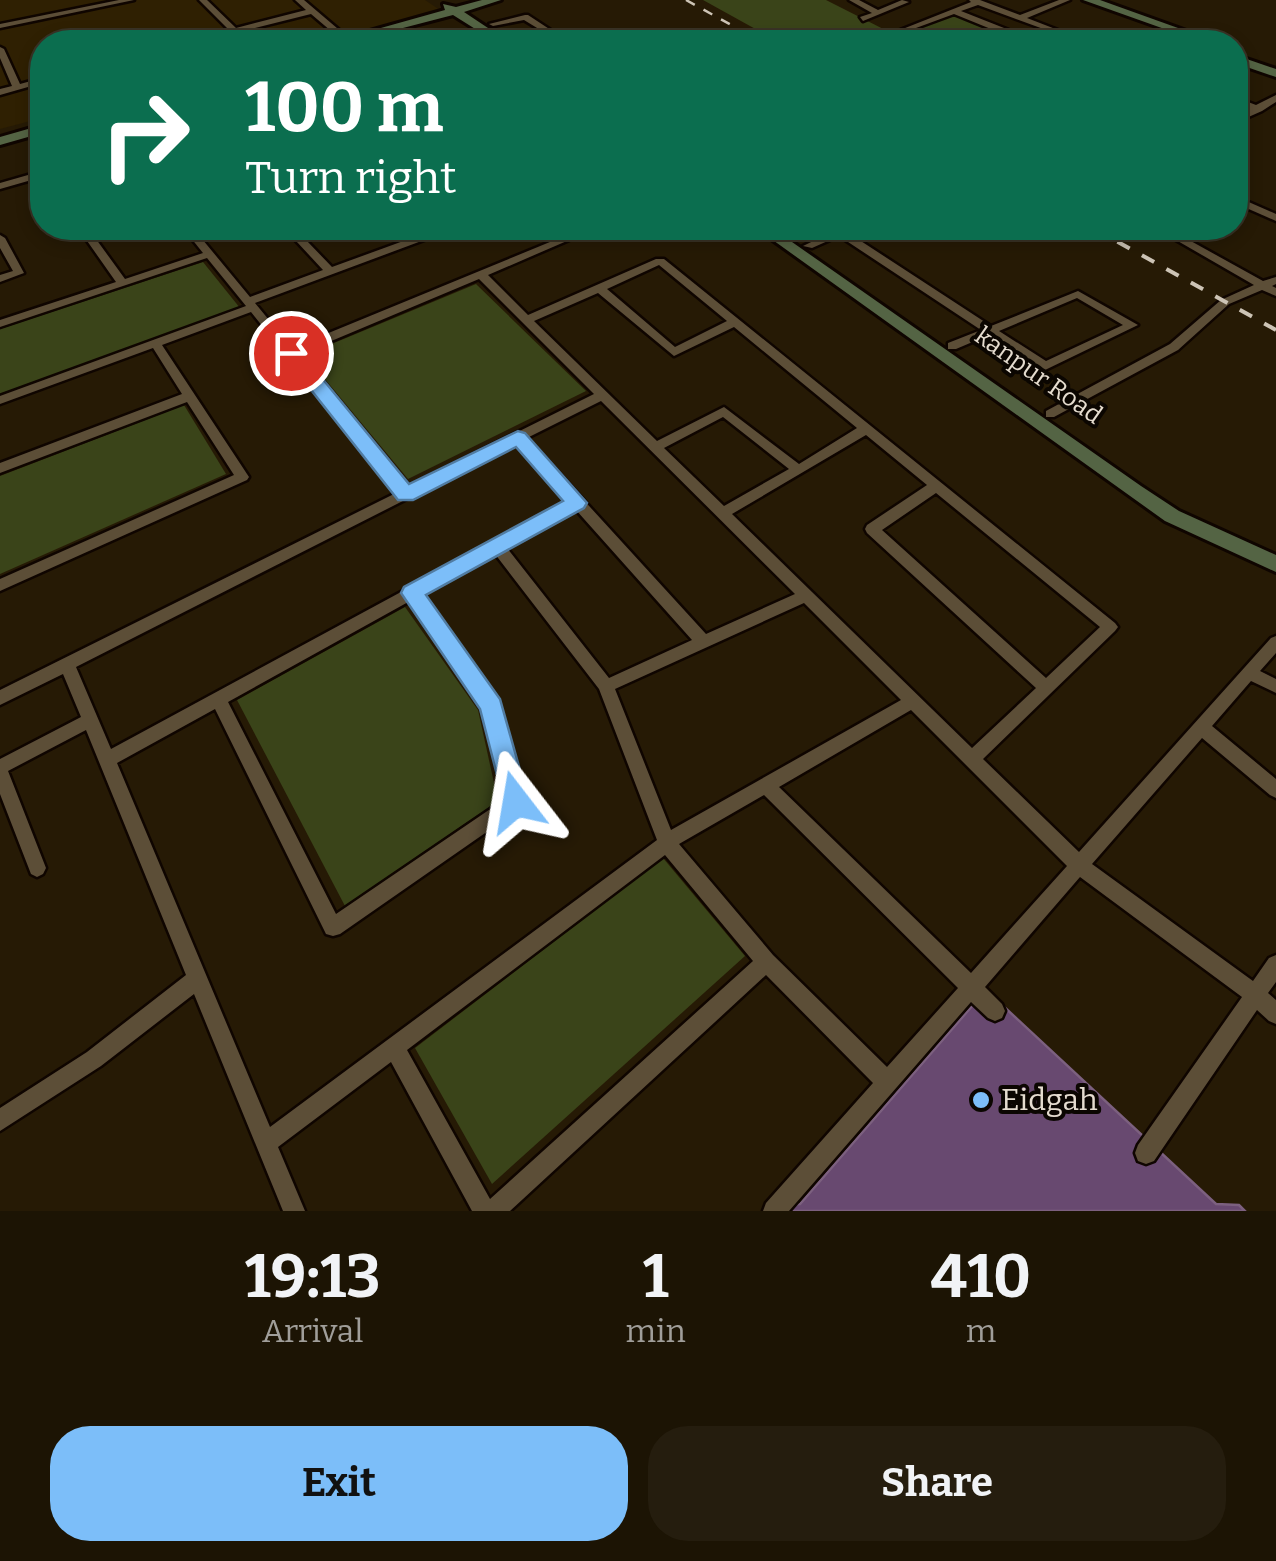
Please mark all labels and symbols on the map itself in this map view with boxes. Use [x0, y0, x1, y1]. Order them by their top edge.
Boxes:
pin [249, 311, 334, 396]
street label: kanpur Road [969, 321, 1108, 431]
position arrow [464, 750, 568, 854]
place label: Eidgah [1001, 1082, 1098, 1118]
marker: Eidgah [970, 1089, 992, 1111]

